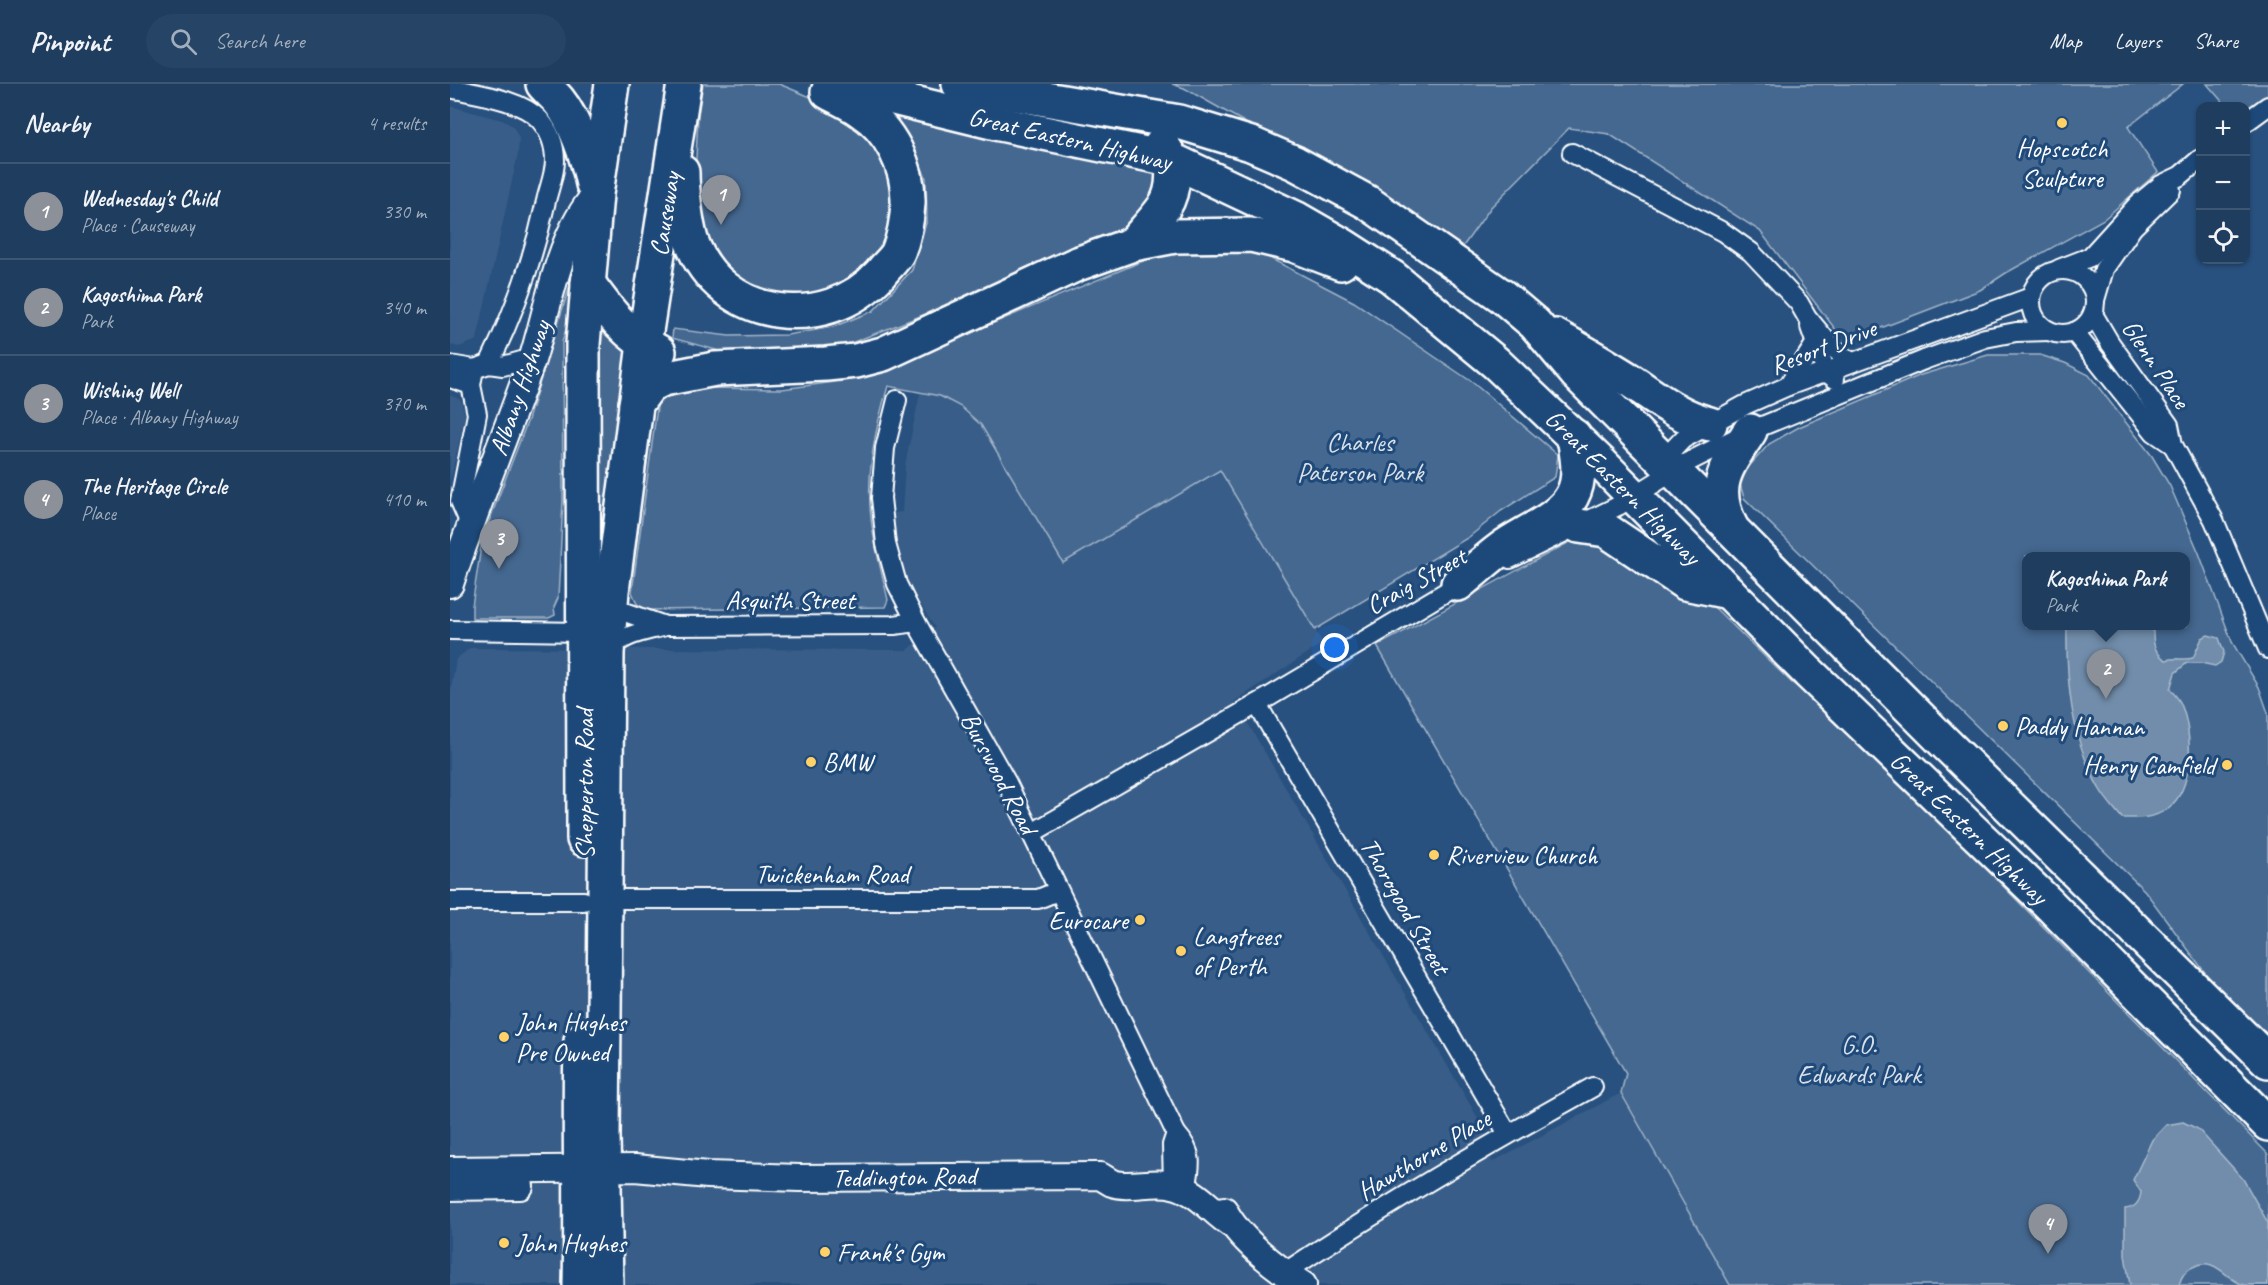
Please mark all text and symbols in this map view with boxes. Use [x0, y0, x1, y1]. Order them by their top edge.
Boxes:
search box [146, 14, 566, 68]
text: Pinpoint [30, 24, 110, 59]
icon: search [167, 25, 200, 58]
text: Search here [215, 27, 305, 55]
text: Map [2049, 28, 2082, 54]
text: Layers [2115, 28, 2161, 54]
text: Share [2194, 28, 2238, 54]
street label: Great Eastern Highway [965, 100, 1177, 179]
map controls [2196, 102, 2250, 264]
button: + [2196, 102, 2250, 156]
text: Nearby [24, 107, 89, 140]
text: 4 results [367, 111, 426, 136]
marker: Hopscotch Sculpture [2055, 116, 2069, 130]
place label: Hopscotch Sculpture [2017, 132, 2109, 195]
button: − [2196, 156, 2250, 210]
street label: Causeway [642, 168, 688, 258]
pin: 1 [702, 176, 740, 225]
text: Wednesday's Child [81, 185, 217, 213]
text: 1 [39, 199, 48, 224]
text: 330 m [383, 199, 426, 224]
button: locate [2196, 210, 2250, 264]
text: Place · Causeway [81, 213, 194, 238]
text: Kagoshima Park [81, 281, 201, 309]
text: 2 [39, 295, 48, 320]
text: 340 m [383, 295, 426, 320]
text: Park [81, 309, 113, 334]
street label: Resort Drive [1765, 311, 1883, 382]
street label: Glenn Place [2114, 313, 2199, 416]
street label: Albany Highway [482, 314, 559, 460]
text: Wishing Well [81, 377, 178, 405]
text: 3 [39, 391, 48, 416]
text: 370 m [383, 391, 426, 416]
street label: Great Eastern Highway [1538, 402, 1709, 573]
text: Place · Albany Highway [81, 405, 238, 430]
park label: Charles Paterson Park [1297, 426, 1426, 489]
text: The Heritage Circle [81, 473, 227, 501]
text: 4 [39, 487, 48, 512]
text: 410 m [383, 487, 426, 512]
text: Place [81, 501, 116, 526]
pin: 3 [479, 520, 518, 569]
street label: Craig Street [1360, 539, 1474, 622]
popup [2022, 552, 2190, 630]
text: Kagoshima Park [2046, 565, 2166, 593]
street label: Asquith Street [725, 584, 857, 617]
text: Park [2046, 593, 2078, 618]
your location [1320, 633, 1349, 662]
pin: 2 [2086, 650, 2126, 699]
street label: Shepperton Road [568, 705, 601, 859]
street label: Burswood Road [953, 706, 1047, 843]
place label: Paddy Hannan [2015, 710, 2145, 743]
marker: Paddy Hannan [1996, 719, 2010, 733]
street label: Great Eastern Highway [1883, 744, 2056, 913]
place label: BMW [823, 746, 876, 779]
place label: Henry Camfield [2083, 749, 2219, 782]
marker: BMW [804, 755, 818, 769]
marker: Henry Camfield [2220, 758, 2234, 772]
street label: Thorogood Street [1353, 832, 1459, 982]
place label: Riverview Church [1446, 839, 1598, 872]
marker: Riverview Church [1427, 848, 1441, 862]
street label: Twickenham Road [755, 858, 913, 891]
place label: Eurocare [1048, 904, 1131, 937]
marker: Eurocare [1133, 913, 1147, 927]
place label: Langtrees of Perth [1193, 920, 1282, 983]
marker: Langtrees of Perth [1174, 944, 1188, 958]
place label: John Hughes Pre Owned [514, 1006, 628, 1069]
park label: G.O. Edwards Park [1797, 1028, 1923, 1091]
marker: John Hughes Pre Owned [497, 1030, 511, 1044]
street label: Hawthorne Place [1351, 1101, 1498, 1208]
street label: Teddington Road [832, 1159, 980, 1195]
pin: 4 [2028, 1204, 2068, 1254]
place label: John Hughes [514, 1227, 628, 1260]
marker: John Hughes [497, 1236, 511, 1250]
place label: Frank's Gym [837, 1236, 946, 1269]
marker: Frank's Gym [818, 1245, 832, 1259]

